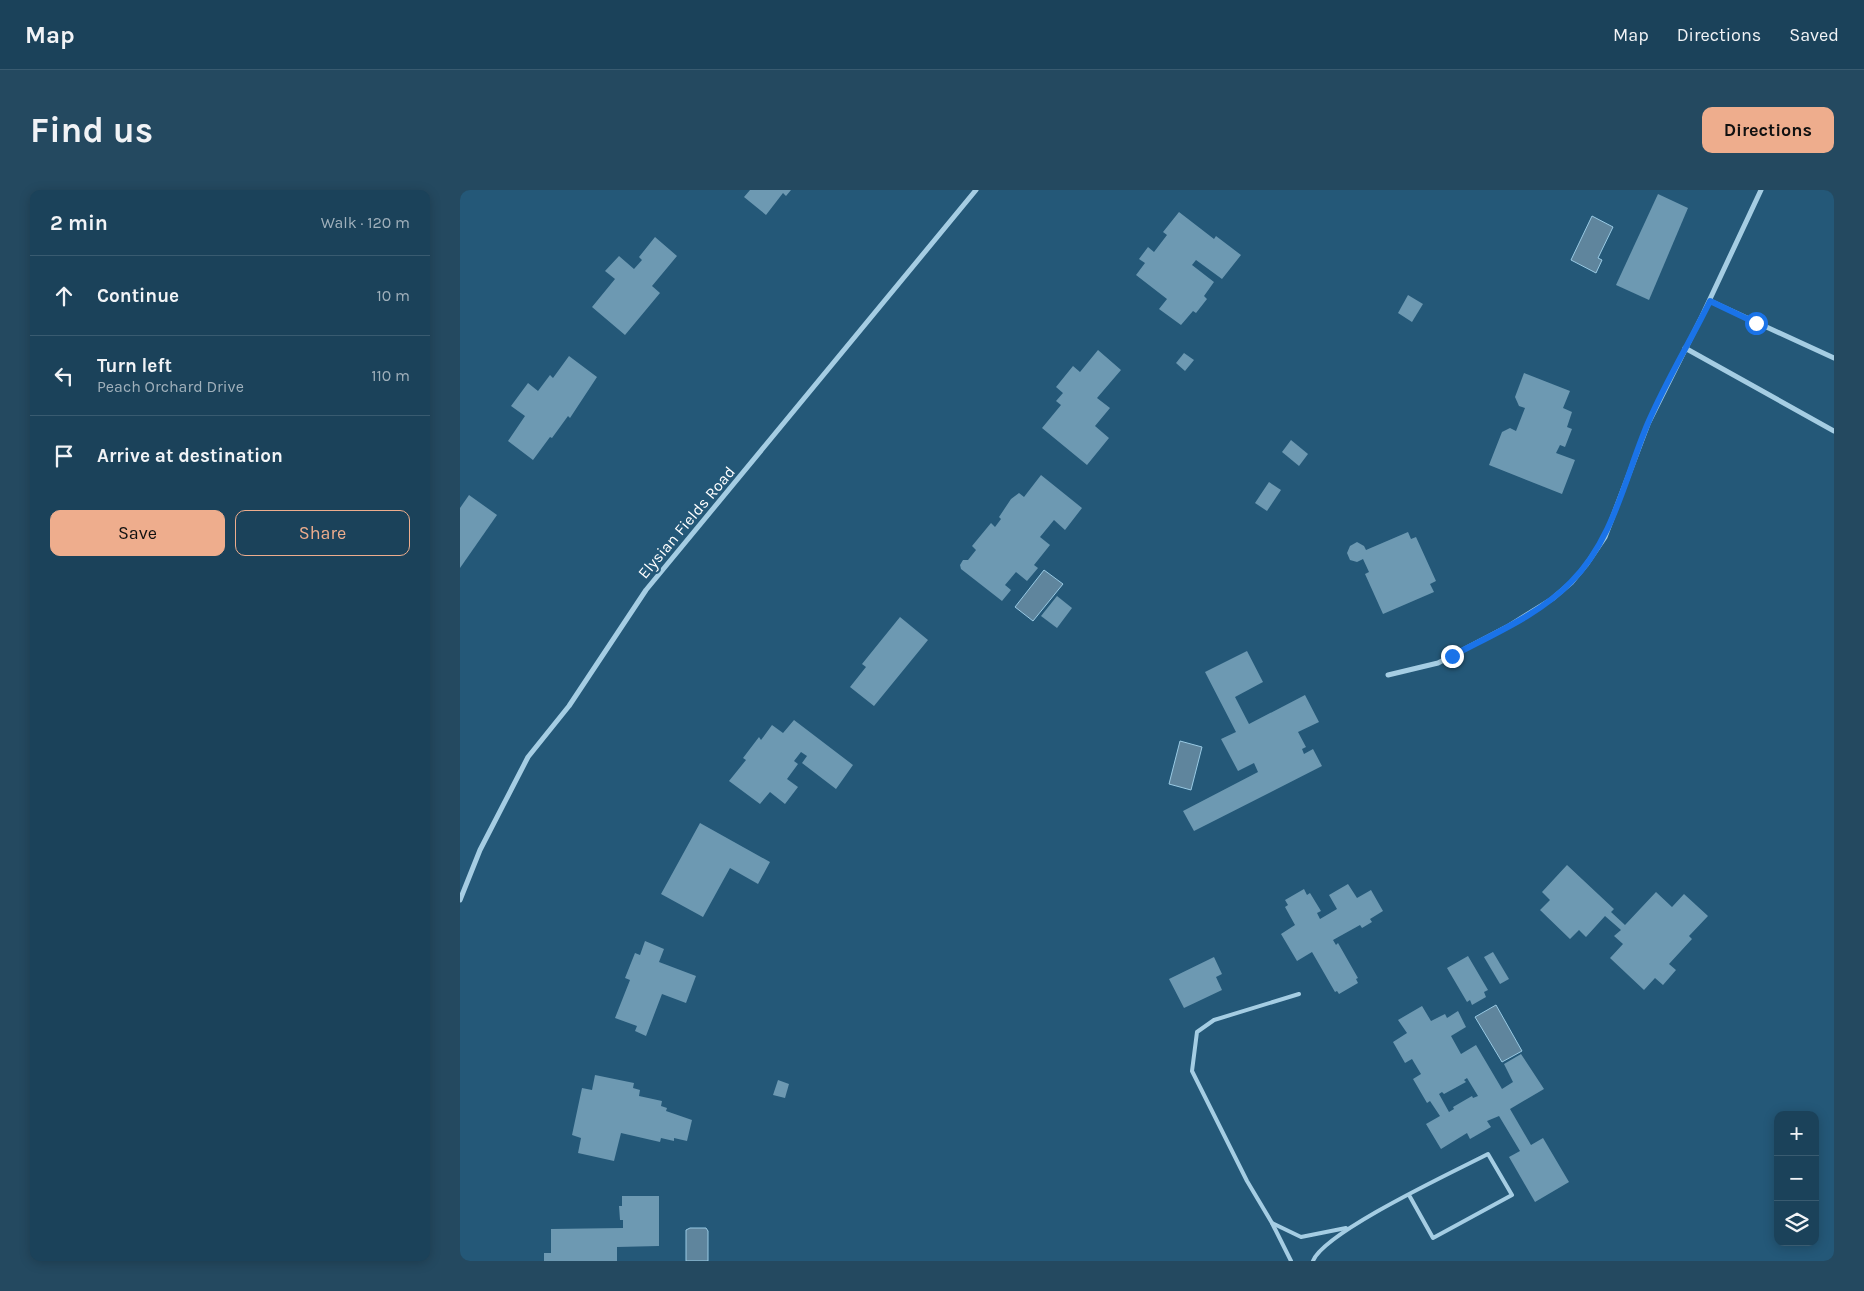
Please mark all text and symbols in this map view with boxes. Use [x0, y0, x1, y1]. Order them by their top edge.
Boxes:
text: Map [25, 21, 75, 49]
text: Map [1613, 24, 1649, 46]
text: Directions [1677, 24, 1761, 46]
text: Saved [1789, 24, 1839, 46]
button: Directions [1702, 107, 1834, 153]
text: Find us [30, 110, 153, 151]
text: 2 min [50, 211, 108, 235]
text: Walk · 120 m [321, 213, 410, 232]
icon: ahead [50, 282, 78, 310]
text: Continue [97, 285, 179, 307]
text: 10 m [376, 286, 410, 305]
route start [1745, 312, 1768, 335]
text: Turn left [97, 355, 172, 377]
icon: left [50, 362, 78, 390]
text: 110 m [371, 366, 410, 385]
text: Peach Orchard Drive [97, 377, 244, 396]
icon: arrive [50, 442, 78, 470]
text: Arrive at destination [97, 445, 283, 467]
street label: Elysian Fields Road [634, 462, 739, 582]
button: Save [50, 510, 225, 556]
button: Share [235, 510, 410, 556]
route end [1441, 645, 1464, 668]
map controls [1774, 1111, 1819, 1246]
button: + [1774, 1111, 1819, 1156]
button: − [1774, 1156, 1819, 1201]
button: layers [1774, 1201, 1819, 1246]

